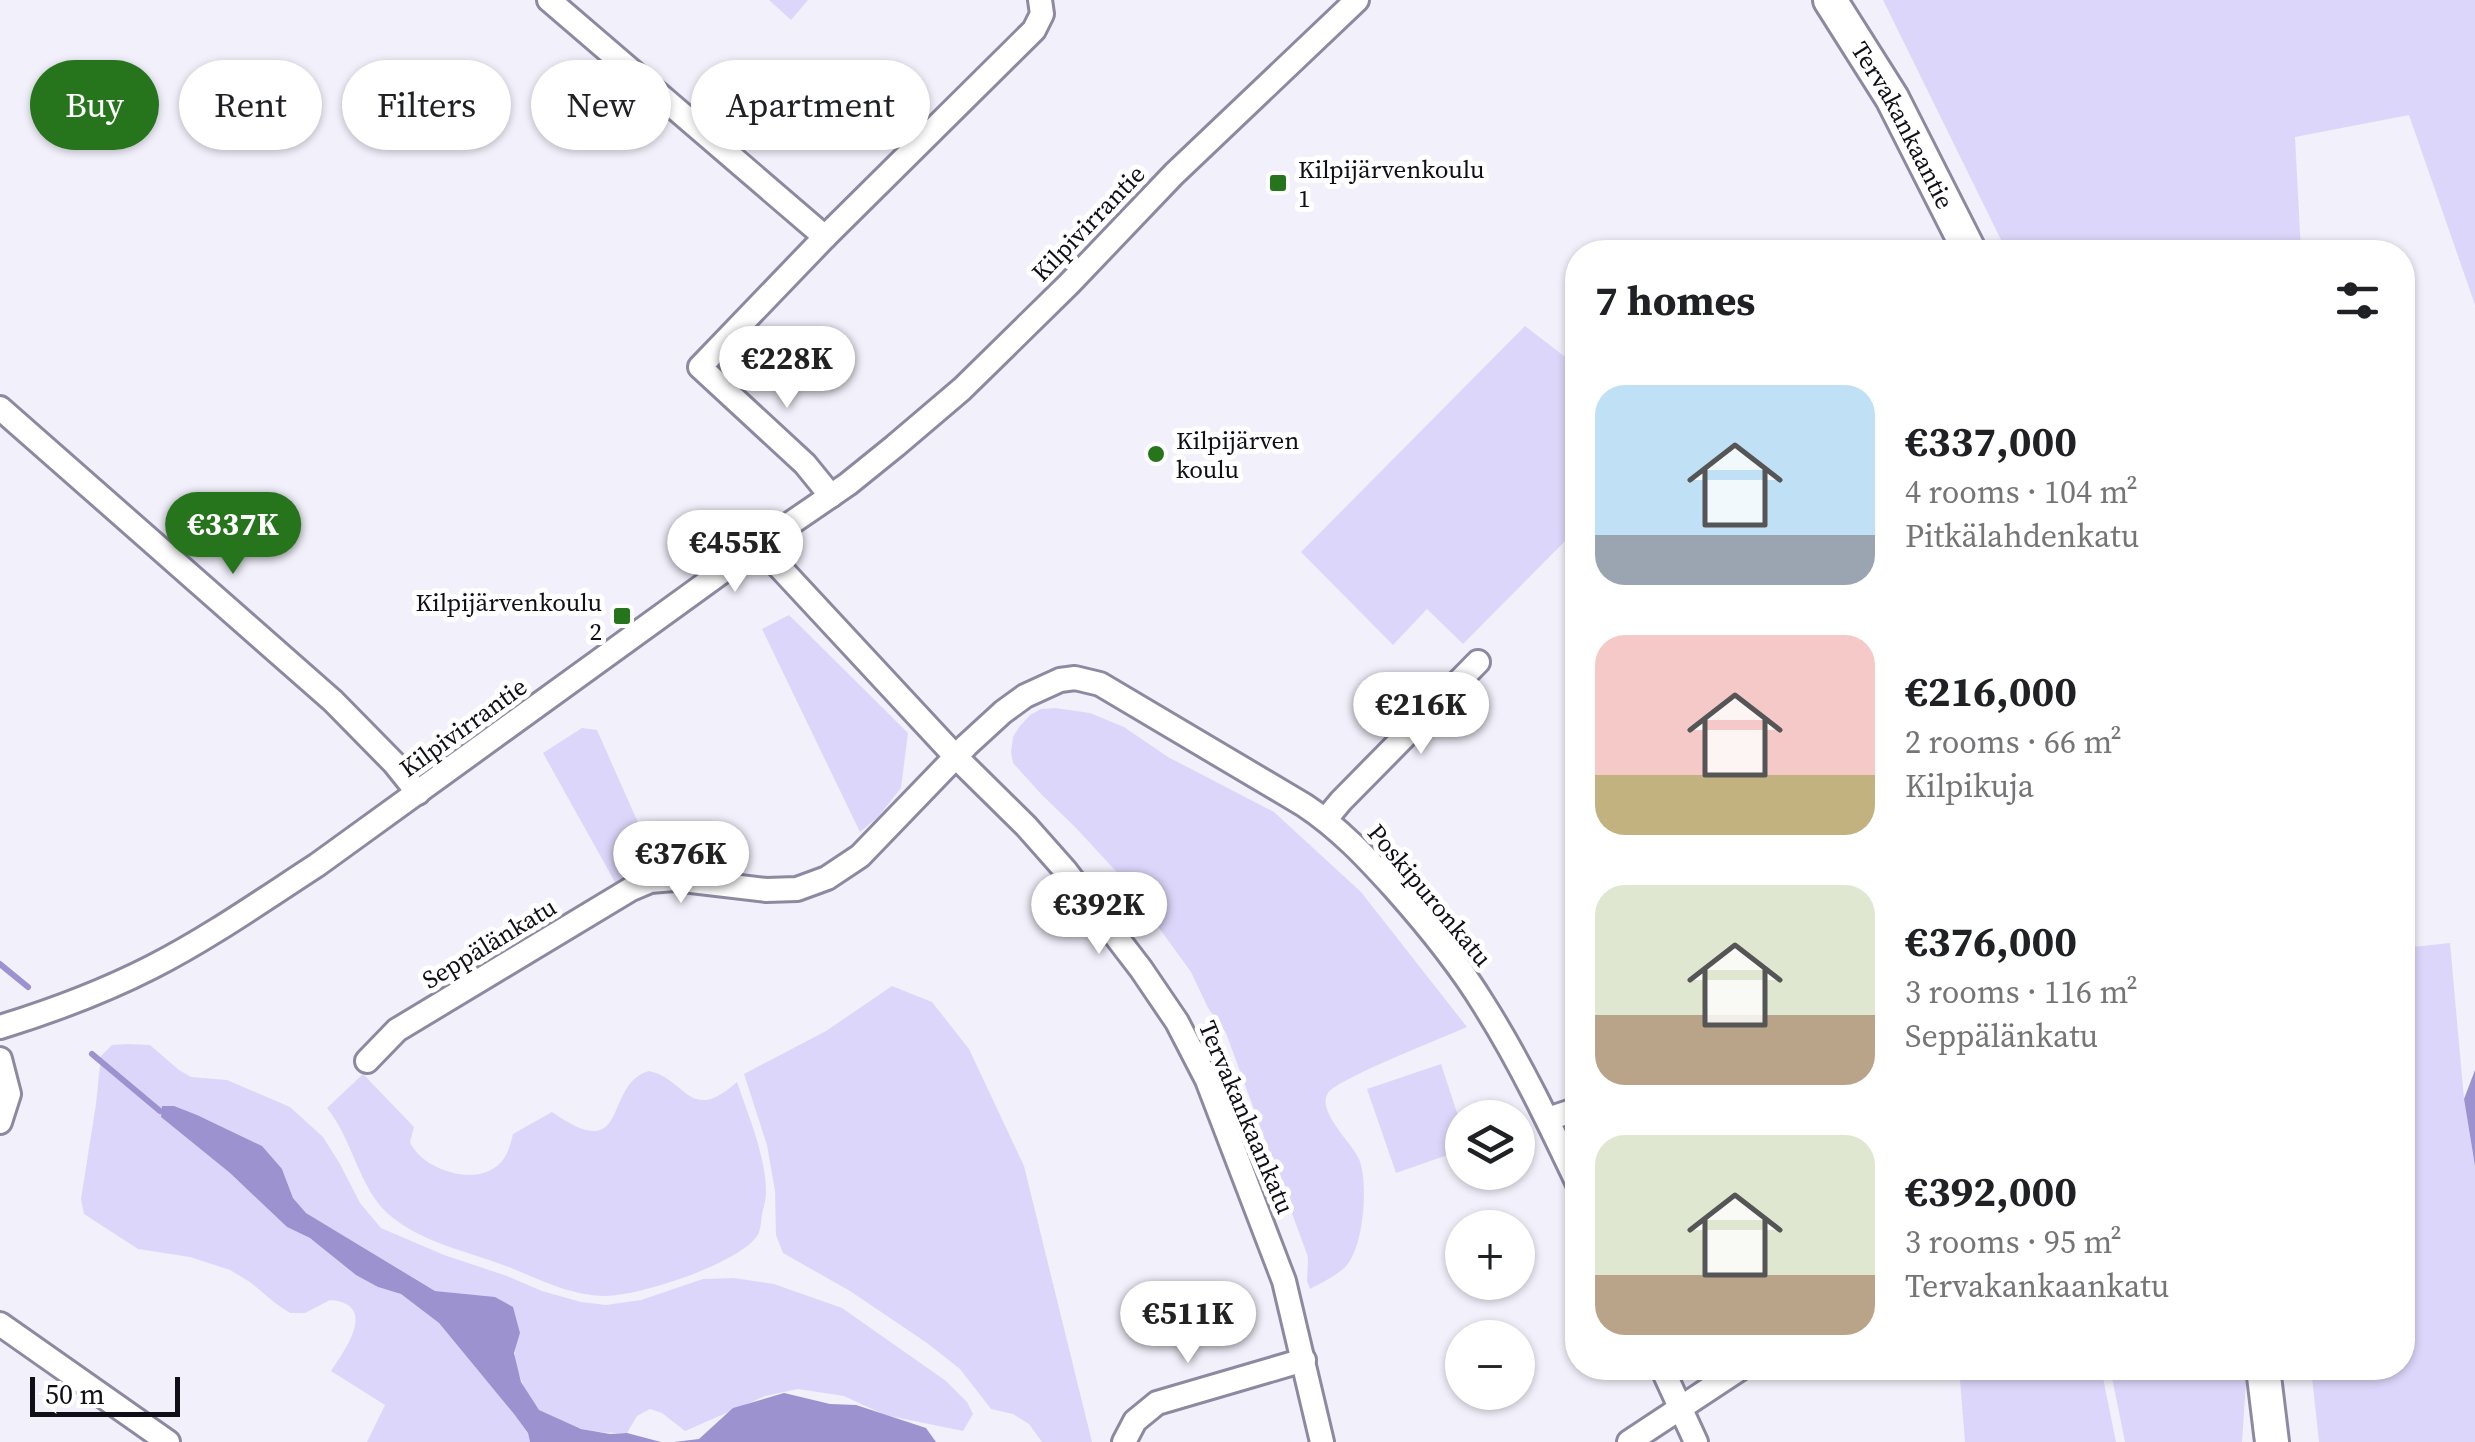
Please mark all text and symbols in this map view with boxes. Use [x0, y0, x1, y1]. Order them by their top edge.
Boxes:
street label: Tervakankaantie [1843, 35, 1962, 214]
chip: Buy [30, 60, 159, 150]
chip: Rent [179, 60, 322, 150]
chip: Filters [342, 60, 511, 150]
chip: New [531, 60, 671, 150]
chip: Apartment [691, 60, 930, 150]
place label: Kilpijärvenkoulu 1 [1298, 152, 1484, 215]
street label: Kilpivirrantie [1024, 157, 1152, 289]
marker: Kilpijärvenkoulu 1 [1267, 172, 1289, 194]
text: 7 homes [1595, 271, 1755, 329]
icon: filters [2330, 273, 2385, 328]
pin: €228K [717, 326, 857, 411]
text: €228K [741, 336, 833, 380]
text: €337,000 [1905, 412, 2077, 470]
place label: Kilpijärven koulu [1176, 423, 1299, 486]
icon: home [1675, 425, 1795, 545]
marker: Kilpijärven koulu [1145, 443, 1167, 465]
text: 4 rooms · 104 m² [1905, 470, 2138, 514]
pin: €337K [163, 492, 303, 577]
text: €337K [187, 502, 279, 546]
pin: €455K [665, 510, 805, 595]
text: Pitkälahdenkatu [1905, 514, 2139, 558]
text: €455K [689, 520, 781, 564]
place label: Kilpijärvenkoulu 2 [416, 585, 602, 648]
marker: Kilpijärvenkoulu 2 [611, 605, 633, 627]
text: €216,000 [1905, 662, 2077, 720]
street label: Kilpivirrantie [392, 669, 534, 785]
pin: €216K [1351, 672, 1491, 757]
icon: home [1675, 675, 1795, 795]
text: €216K [1375, 682, 1467, 726]
text: 2 rooms · 66 m² [1905, 720, 2122, 764]
text: Kilpikuja [1905, 764, 2034, 808]
street label: Poskipuronkatu [1360, 816, 1500, 974]
pin: €376K [611, 821, 751, 906]
text: €376K [635, 831, 727, 875]
pin: €392K [1029, 872, 1169, 957]
text: €392K [1053, 882, 1145, 926]
street label: Seppälänkatu [416, 890, 562, 996]
text: €376,000 [1905, 912, 2077, 970]
icon: home [1675, 925, 1795, 1045]
text: 3 rooms · 116 m² [1905, 970, 2138, 1014]
text: Seppälänkatu [1905, 1014, 2098, 1058]
street label: Tervakankaankatu [1191, 1015, 1303, 1219]
map controls [1445, 1100, 1535, 1410]
button: layers [1445, 1100, 1535, 1190]
text: €392,000 [1905, 1162, 2077, 1220]
icon: home [1675, 1175, 1795, 1295]
button: + [1445, 1210, 1535, 1300]
text: 3 rooms · 95 m² [1905, 1220, 2122, 1264]
text: Tervakankaankatu [1905, 1264, 2169, 1308]
pin: €511K [1118, 1281, 1258, 1366]
text: €511K [1142, 1291, 1234, 1335]
button: − [1445, 1320, 1535, 1410]
scale bar [30, 1372, 180, 1416]
text: 50 m [45, 1375, 105, 1413]

